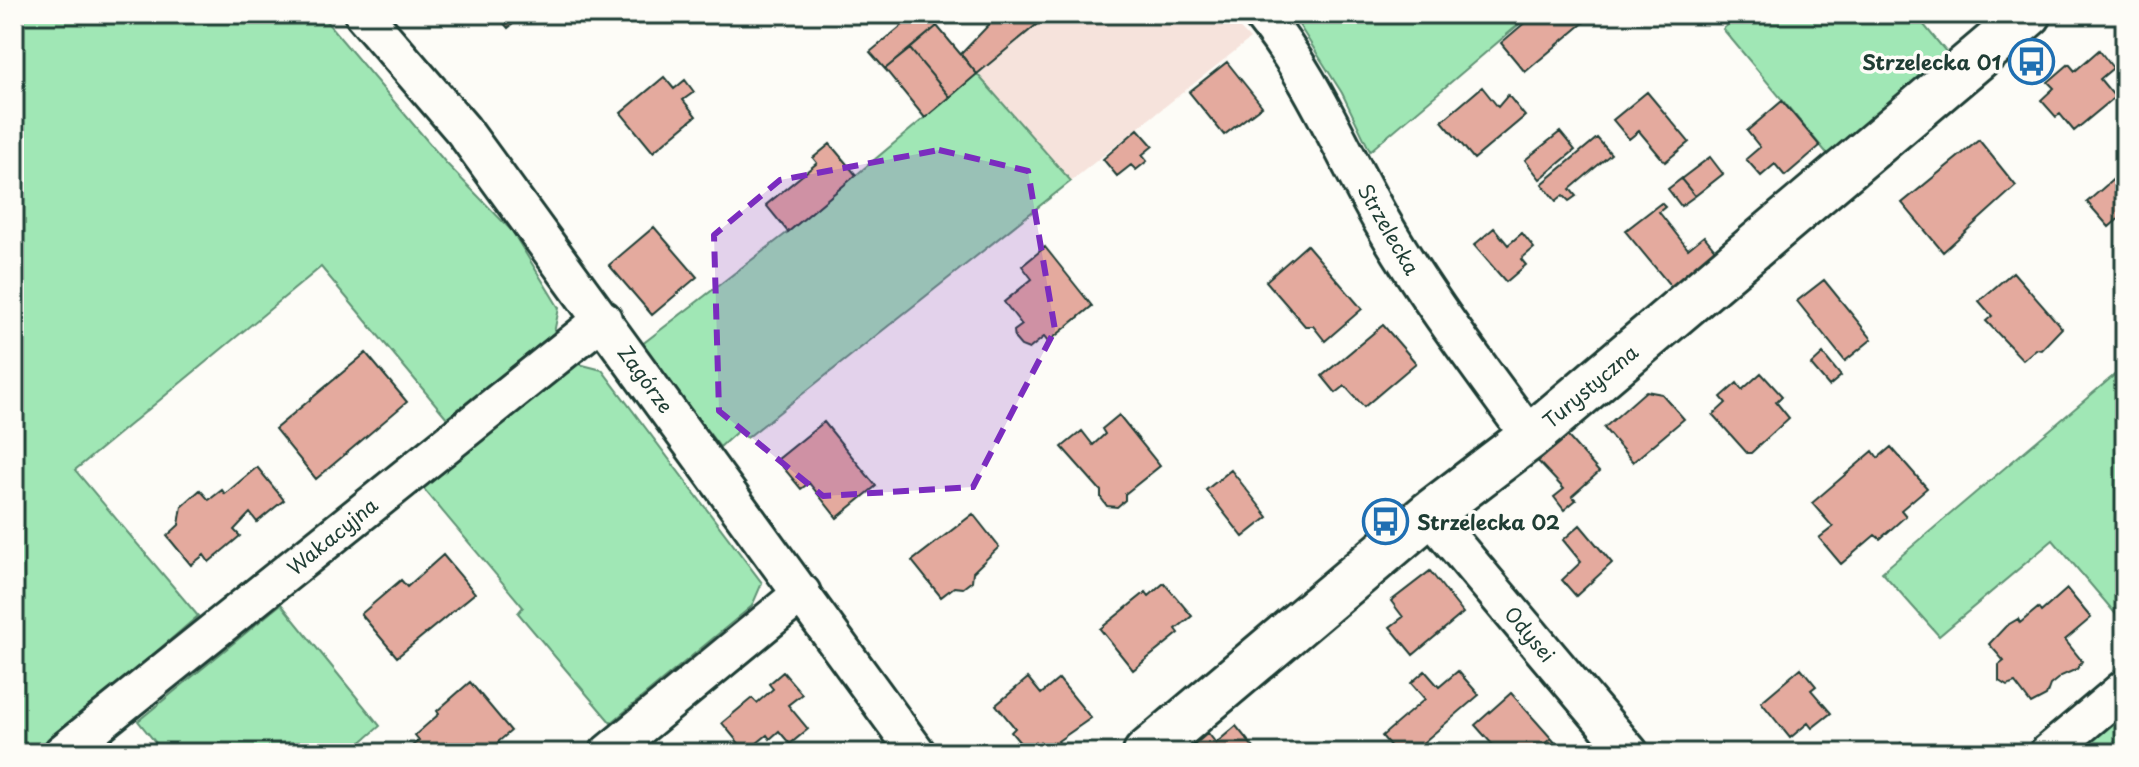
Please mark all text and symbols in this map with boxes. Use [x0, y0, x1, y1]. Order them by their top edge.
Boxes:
bus stop icon: Strzelecka 01 [2008, 38, 2056, 86]
place label: Strzelecka 01 [1862, 47, 2001, 77]
street label: Strzelecka [1351, 178, 1428, 281]
street label: Turystyczna [1536, 337, 1645, 435]
street label: Zagórze [611, 339, 681, 419]
street label: Wakacyjna [280, 490, 384, 582]
bus stop icon: Strzelecka 02 [1362, 498, 1410, 546]
place label: Strzelecka 02 [1417, 507, 1560, 537]
street label: Odysei [1498, 600, 1562, 668]

